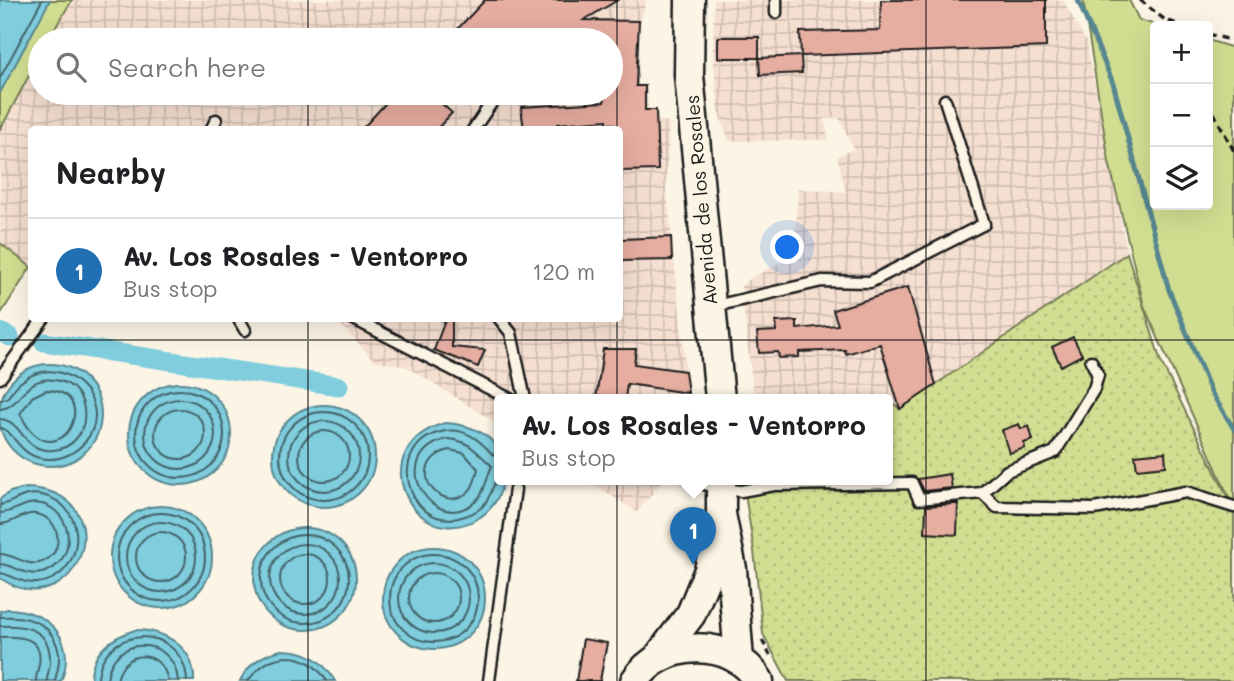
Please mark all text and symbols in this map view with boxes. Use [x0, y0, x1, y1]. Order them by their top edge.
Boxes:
map controls [1150, 21, 1213, 210]
button: + [1150, 21, 1213, 84]
search box [28, 28, 623, 105]
icon: search [52, 48, 90, 86]
text: Search here [108, 50, 266, 84]
button: − [1150, 84, 1213, 147]
street label: Avenida de los Rosales [679, 94, 722, 306]
button: layers [1150, 147, 1213, 210]
text: Nearby [56, 152, 166, 192]
your location [770, 230, 804, 264]
text: Av. Los Rosales - Ventorro [123, 239, 468, 273]
text: 1 [74, 256, 84, 286]
text: 120 m [532, 256, 595, 286]
text: Bus stop [123, 273, 218, 303]
popup [494, 394, 893, 485]
text: Av. Los Rosales - Ventorro [521, 408, 866, 442]
text: Bus stop [521, 442, 616, 472]
pin: 1 [670, 507, 716, 565]

